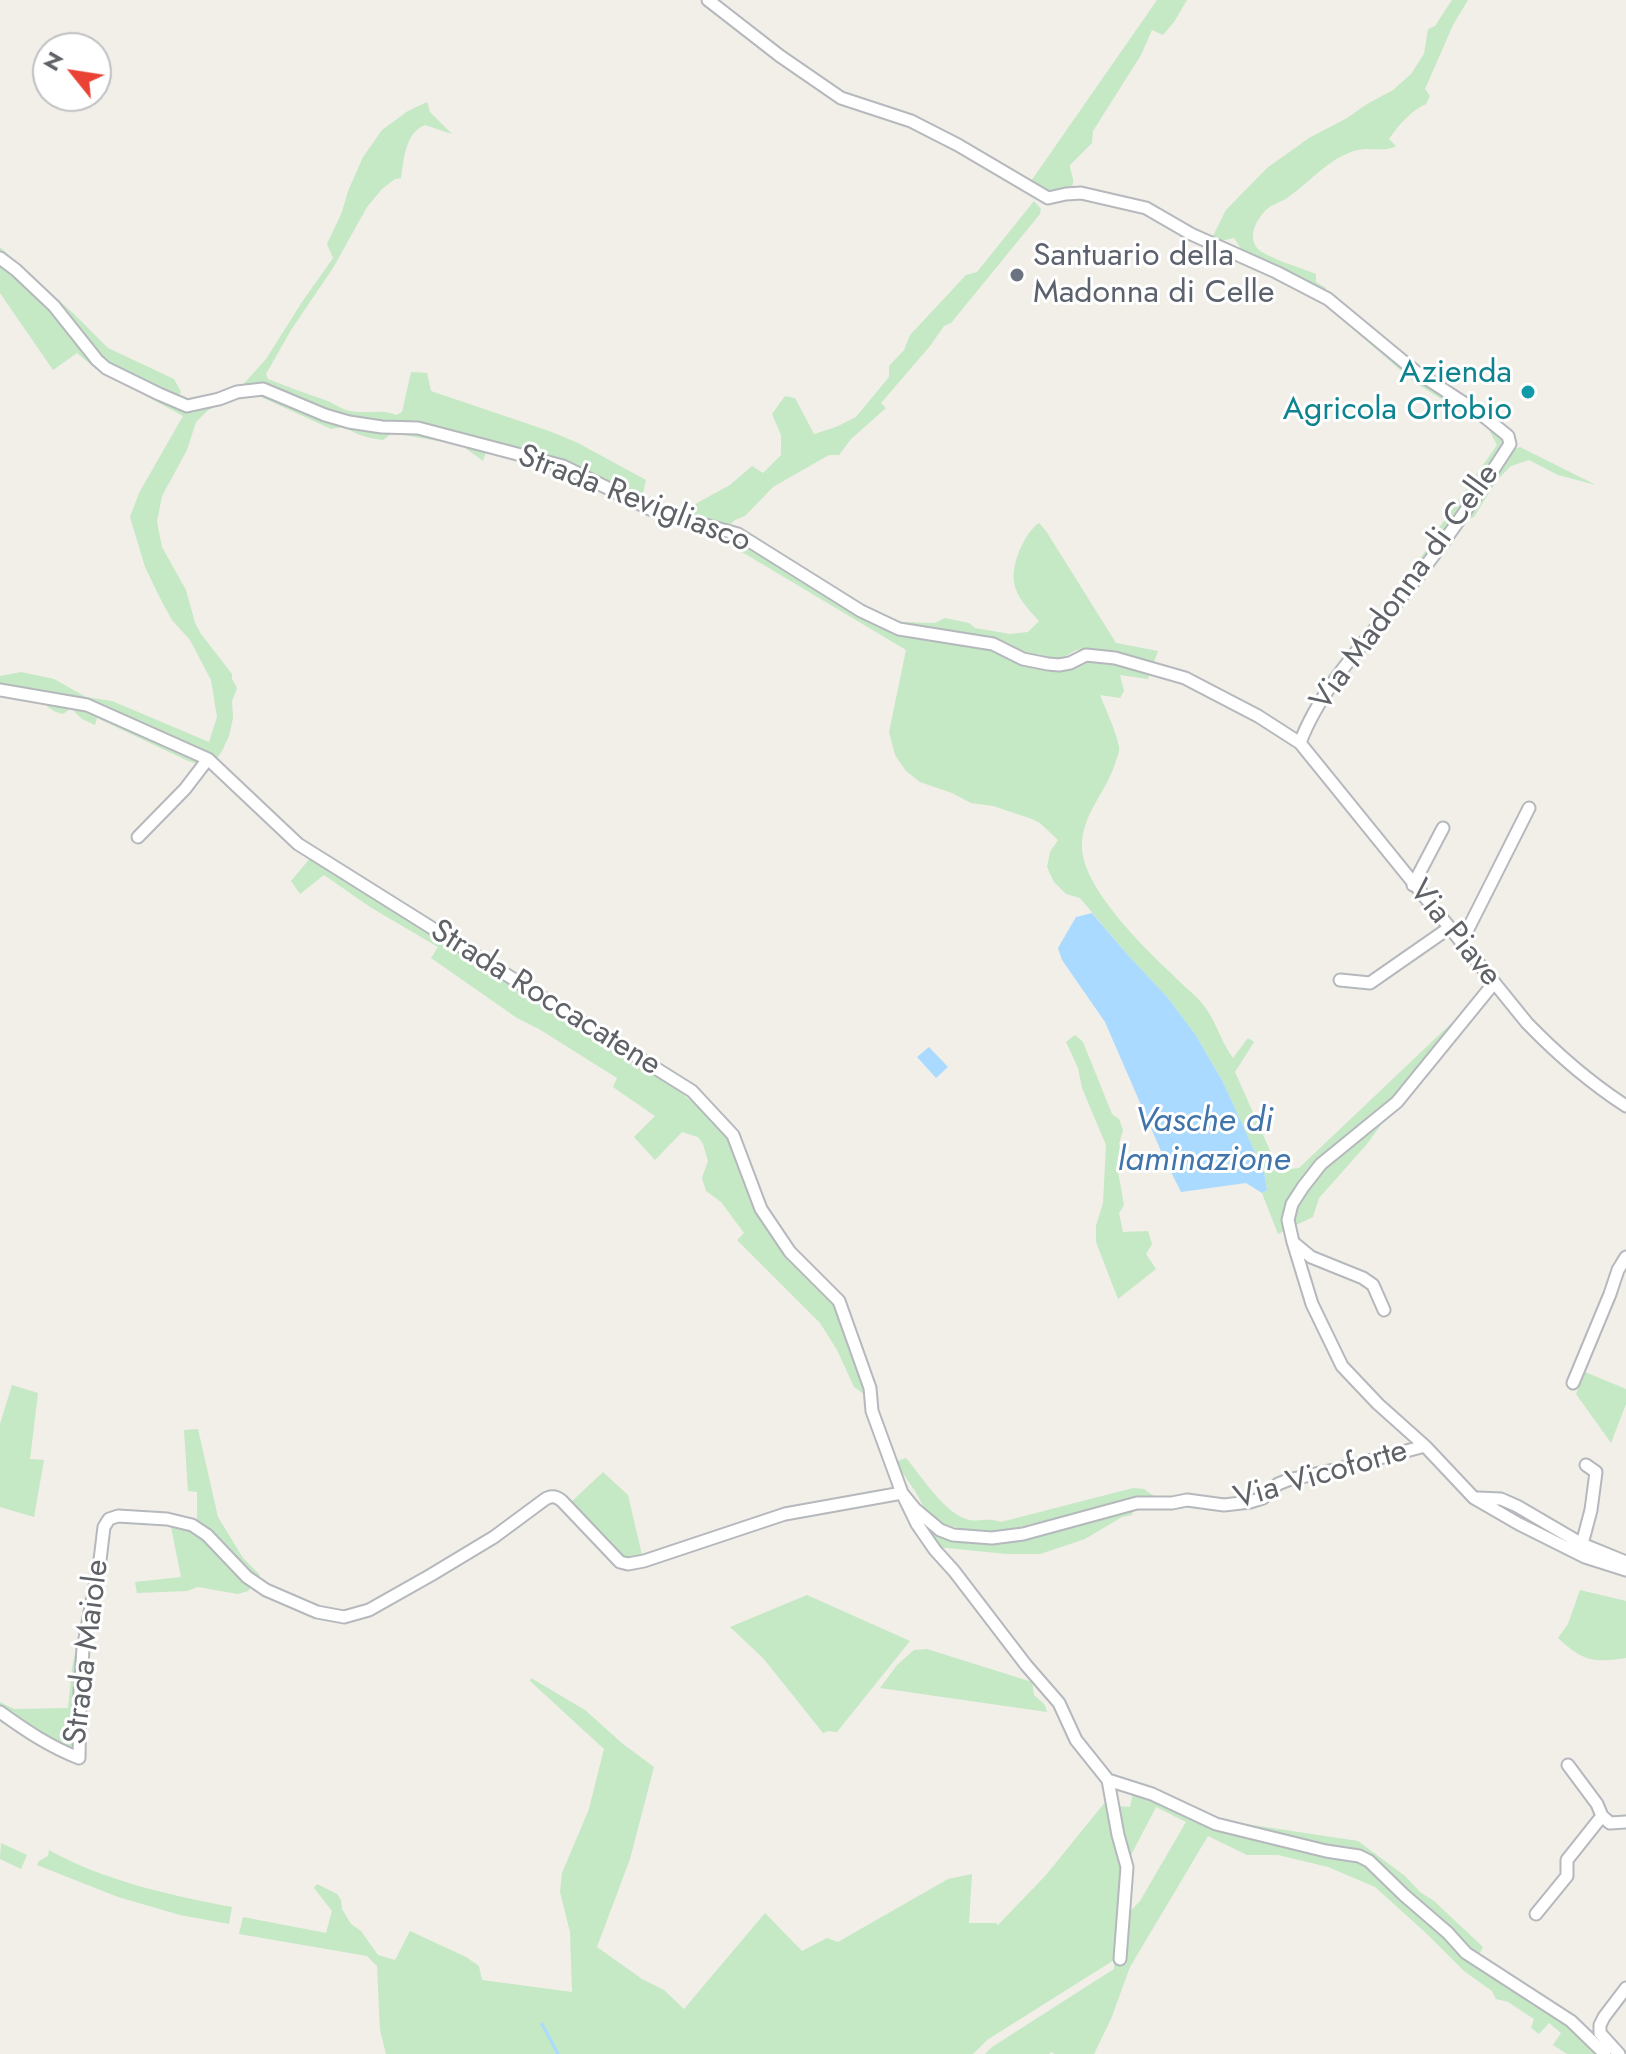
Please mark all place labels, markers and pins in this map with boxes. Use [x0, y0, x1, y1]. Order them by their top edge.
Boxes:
place label: Santuario della Madonna di Celle [1033, 238, 1274, 313]
marker: Santuario della Madonna di Celle [1008, 266, 1026, 284]
place label: Azienda Agricola Ortobio [1283, 355, 1512, 430]
marker: Azienda Agricola Ortobio [1519, 383, 1537, 401]

